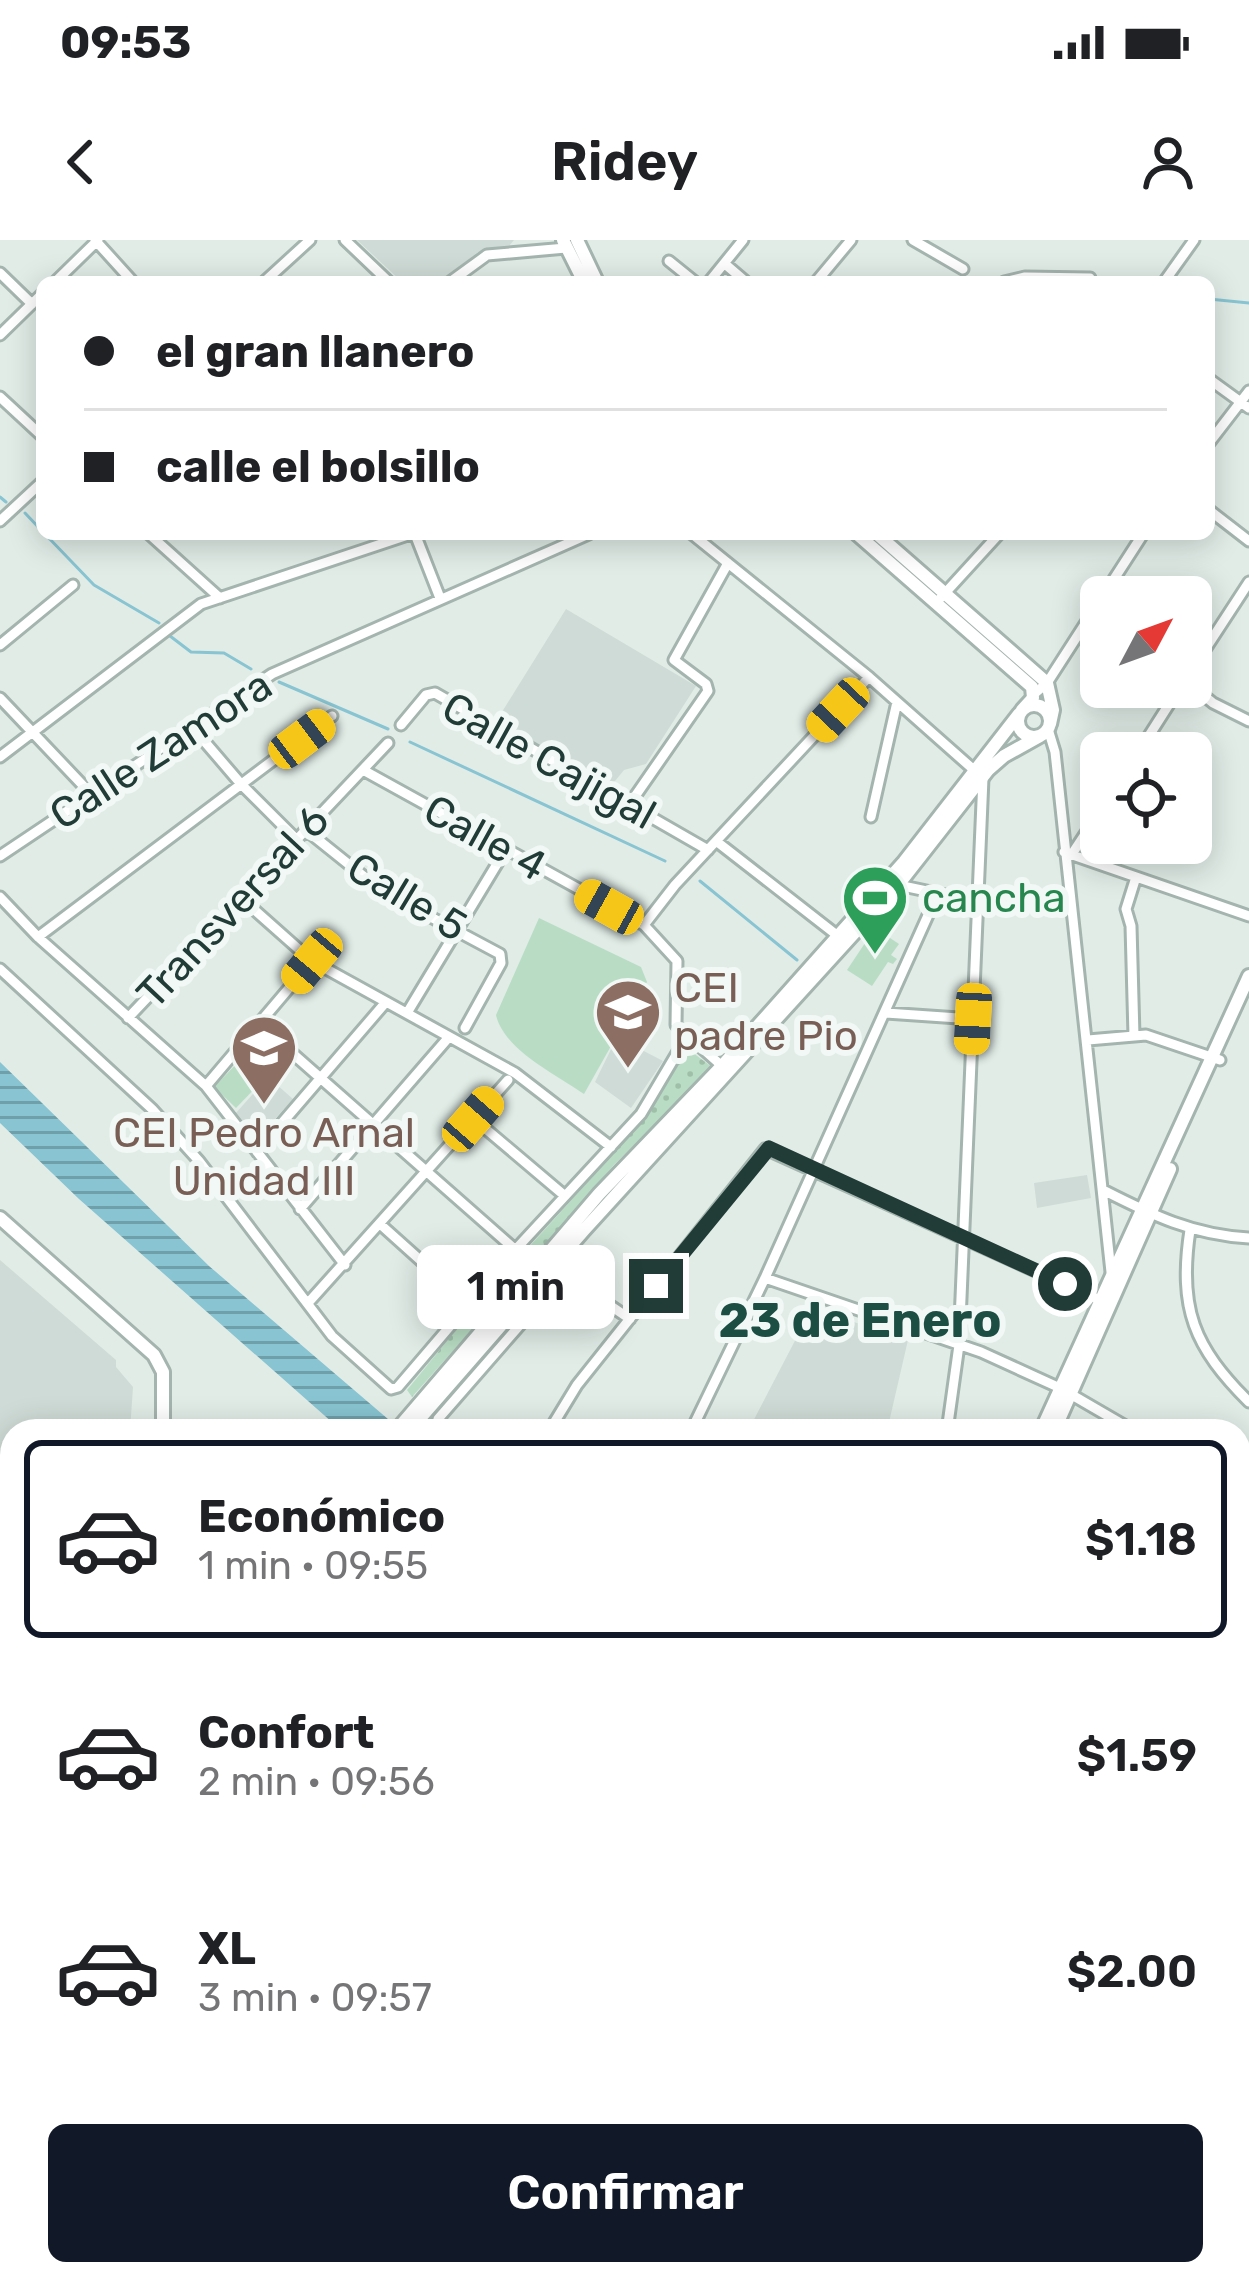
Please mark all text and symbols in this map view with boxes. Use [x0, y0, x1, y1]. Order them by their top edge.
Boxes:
text: 09:53 [60, 16, 191, 69]
icon: back [48, 129, 114, 195]
icon: person [1135, 129, 1201, 195]
text: Ridey [551, 130, 698, 194]
text: el gran llanero [156, 325, 475, 378]
text: calle el bolsillo [156, 440, 480, 493]
north arrow [1080, 576, 1212, 708]
map controls [1080, 576, 1212, 864]
street label: Calle Zamora [41, 660, 281, 840]
car [800, 671, 876, 749]
street label: Calle Cajigal [434, 682, 664, 840]
car [262, 703, 342, 775]
button: locate [1080, 732, 1212, 864]
street label: Calle 4 [415, 784, 555, 892]
street label: Transversal 6 [127, 796, 339, 1018]
street label: Calle 5 [338, 842, 476, 952]
sports icon: cancha [840, 863, 910, 957]
place label: cancha [922, 873, 1066, 923]
car [569, 874, 649, 940]
car [275, 922, 349, 1000]
place label: CEI padre Pio [674, 963, 858, 1061]
school or university icon: CEI padre Pio [593, 977, 663, 1071]
car [953, 982, 993, 1056]
school or university icon: CEI Pedro Arnal Unidad III [229, 1013, 299, 1107]
car [436, 1080, 510, 1158]
place label: CEI Pedro Arnal Unidad III [113, 1108, 415, 1206]
callout: 1 min [416, 1244, 614, 1328]
route start [1038, 1257, 1092, 1311]
route end [629, 1259, 683, 1313]
text: 1 min [467, 1264, 565, 1310]
district label: 23 de Enero [718, 1292, 1002, 1349]
icon: car [54, 1485, 162, 1593]
text: Económico [198, 1490, 445, 1543]
text: $1.18 [1085, 1513, 1197, 1566]
text: 1 min · 09:55 [198, 1543, 428, 1589]
icon: car [54, 1701, 162, 1809]
text: Confort [198, 1706, 374, 1759]
text: $1.59 [1077, 1729, 1197, 1782]
text: 2 min · 09:56 [198, 1759, 435, 1805]
icon: car [54, 1917, 162, 2025]
text: XL [198, 1922, 256, 1975]
text: $2.00 [1067, 1945, 1197, 1998]
text: 3 min · 09:57 [198, 1975, 432, 2021]
button: Confirmar [48, 2124, 1203, 2262]

